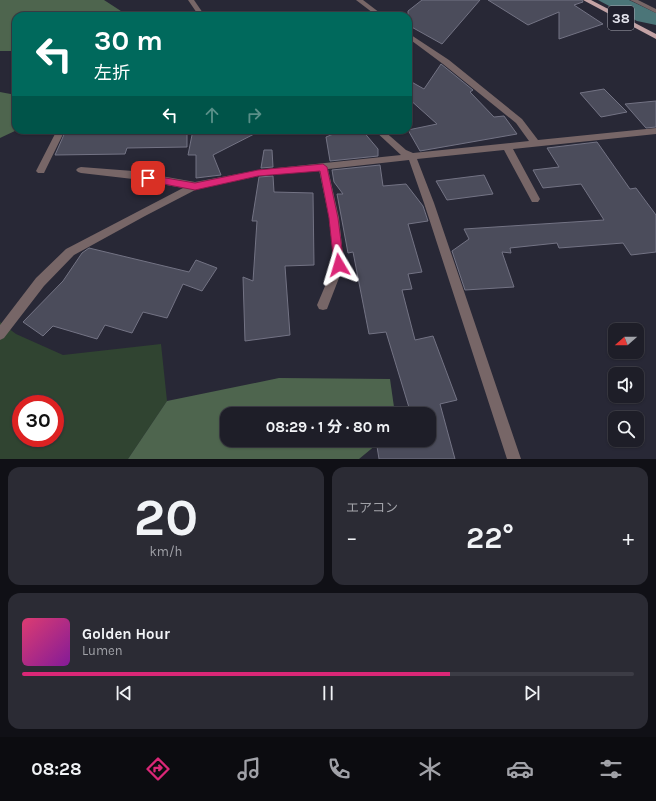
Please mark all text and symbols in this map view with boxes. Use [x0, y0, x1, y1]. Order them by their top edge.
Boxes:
road number: 38 [608, 6, 634, 30]
text: 30 m [94, 24, 163, 57]
icon: left [28, 28, 80, 80]
text: 左折 [94, 62, 130, 84]
icon: left [159, 104, 181, 126]
icon: ahead [201, 104, 223, 126]
icon: right [243, 104, 265, 126]
pin [131, 161, 165, 195]
icon: arrive [137, 167, 159, 189]
position arrow [318, 244, 360, 286]
north arrow [608, 323, 644, 359]
map controls [608, 323, 644, 447]
button: sound [608, 367, 644, 403]
speed limit sign: 30 [12, 395, 64, 447]
button: search [608, 411, 644, 447]
text: 08:29 · 1 分 · 80 m [266, 418, 390, 436]
text: 20 [134, 487, 198, 548]
text: エアコン [346, 500, 398, 515]
text: 22° [466, 520, 514, 556]
text: − [346, 525, 358, 551]
text: + [622, 525, 634, 551]
text: km/h [150, 544, 182, 559]
text: Golden Hour [82, 625, 170, 643]
text: Lumen [82, 643, 123, 658]
icon: previous [113, 682, 135, 704]
icon: pause [317, 682, 339, 704]
icon: next [521, 682, 543, 704]
icon: directions [144, 755, 172, 783]
icon: music [235, 755, 263, 783]
icon: phone [325, 755, 353, 783]
icon: climate [416, 755, 444, 783]
icon: car [506, 755, 534, 783]
icon: filters [597, 755, 625, 783]
text: 08:28 [31, 758, 82, 780]

